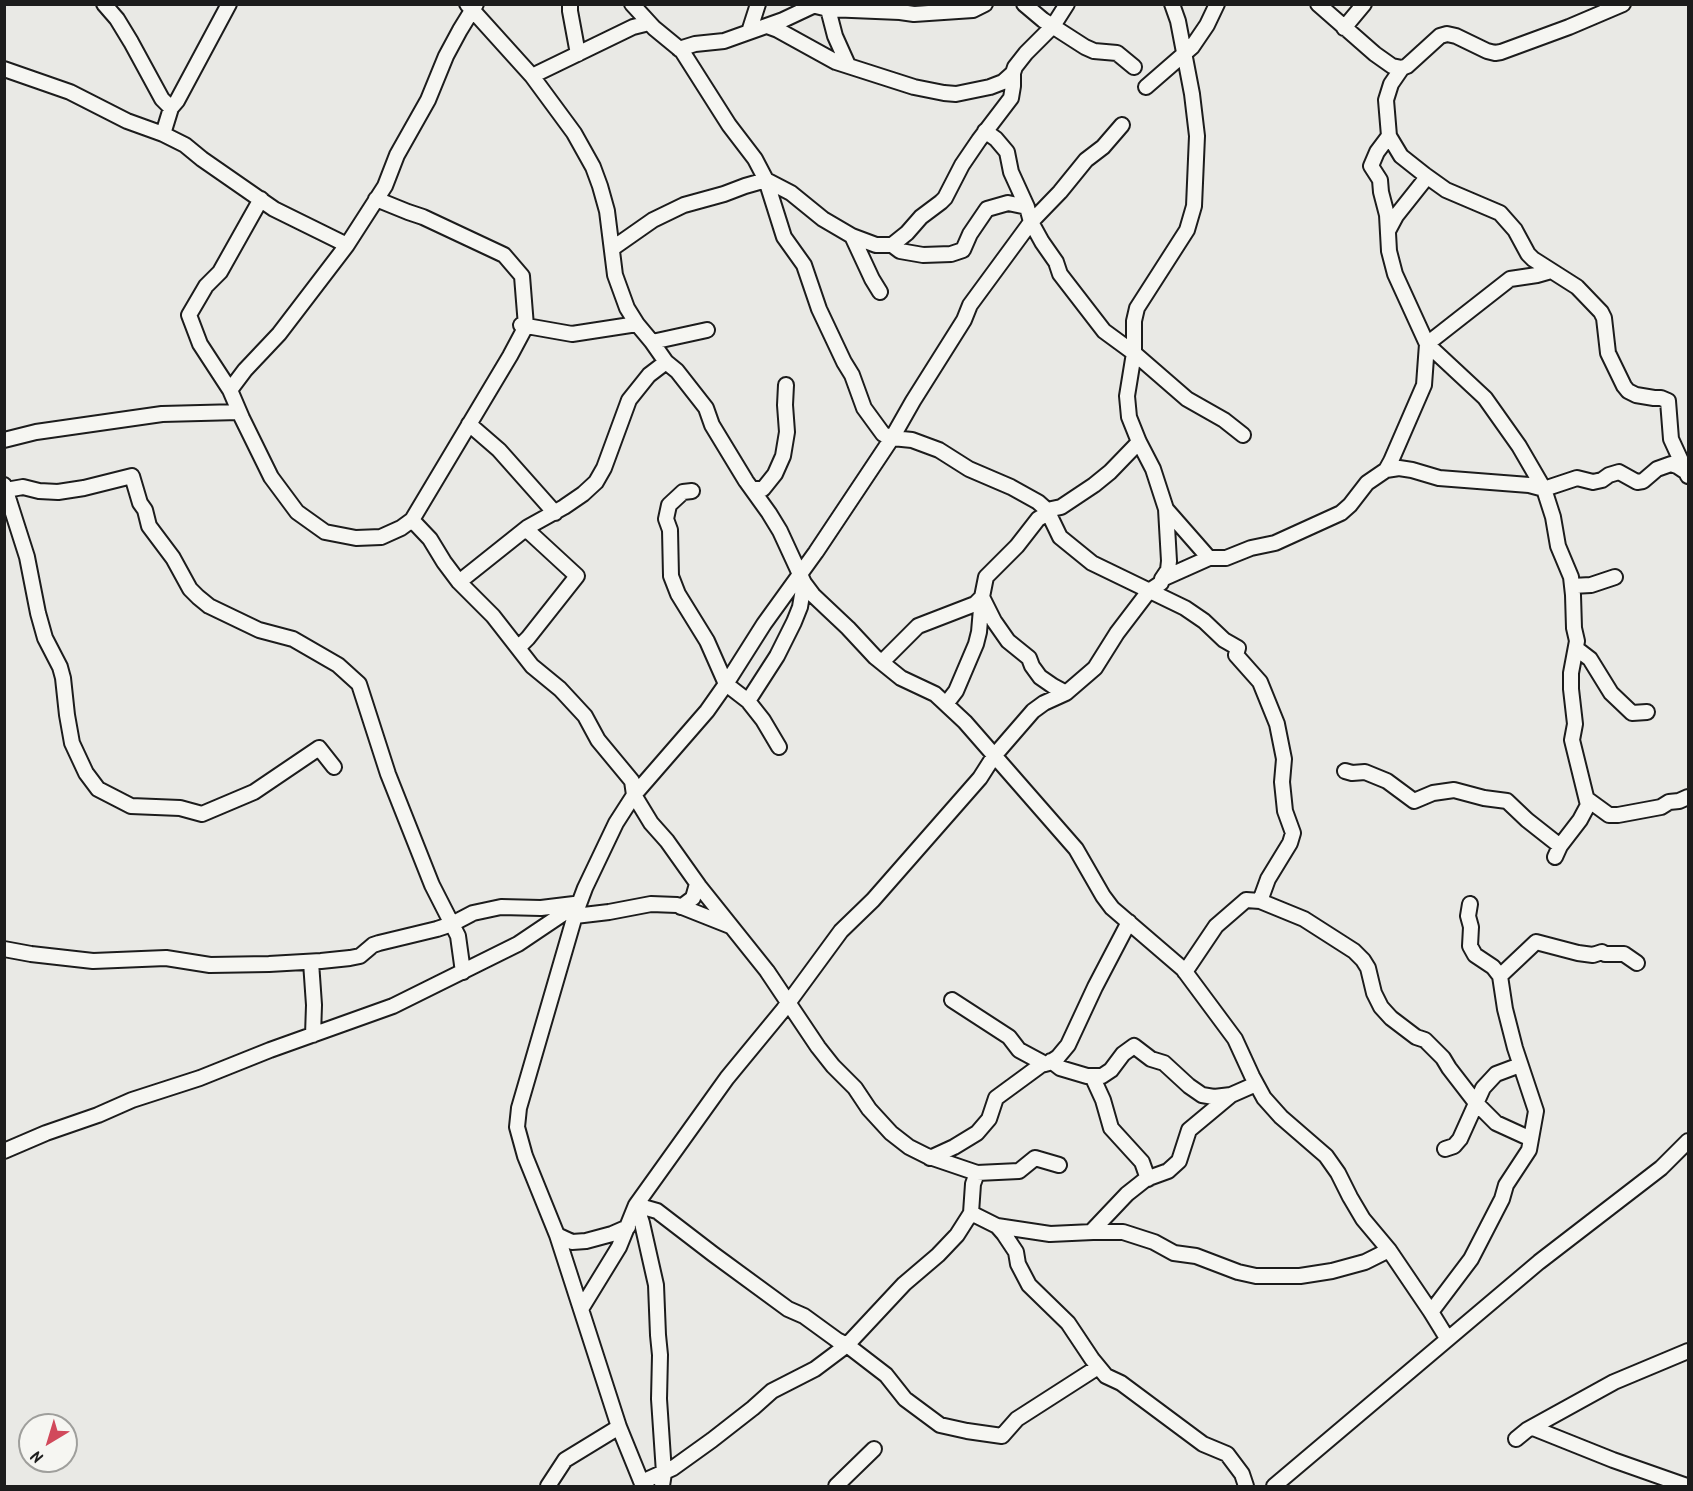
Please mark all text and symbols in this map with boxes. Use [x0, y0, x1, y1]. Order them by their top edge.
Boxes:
north arrow [18, 1413, 78, 1473]
text: N [26, 1443, 50, 1469]

